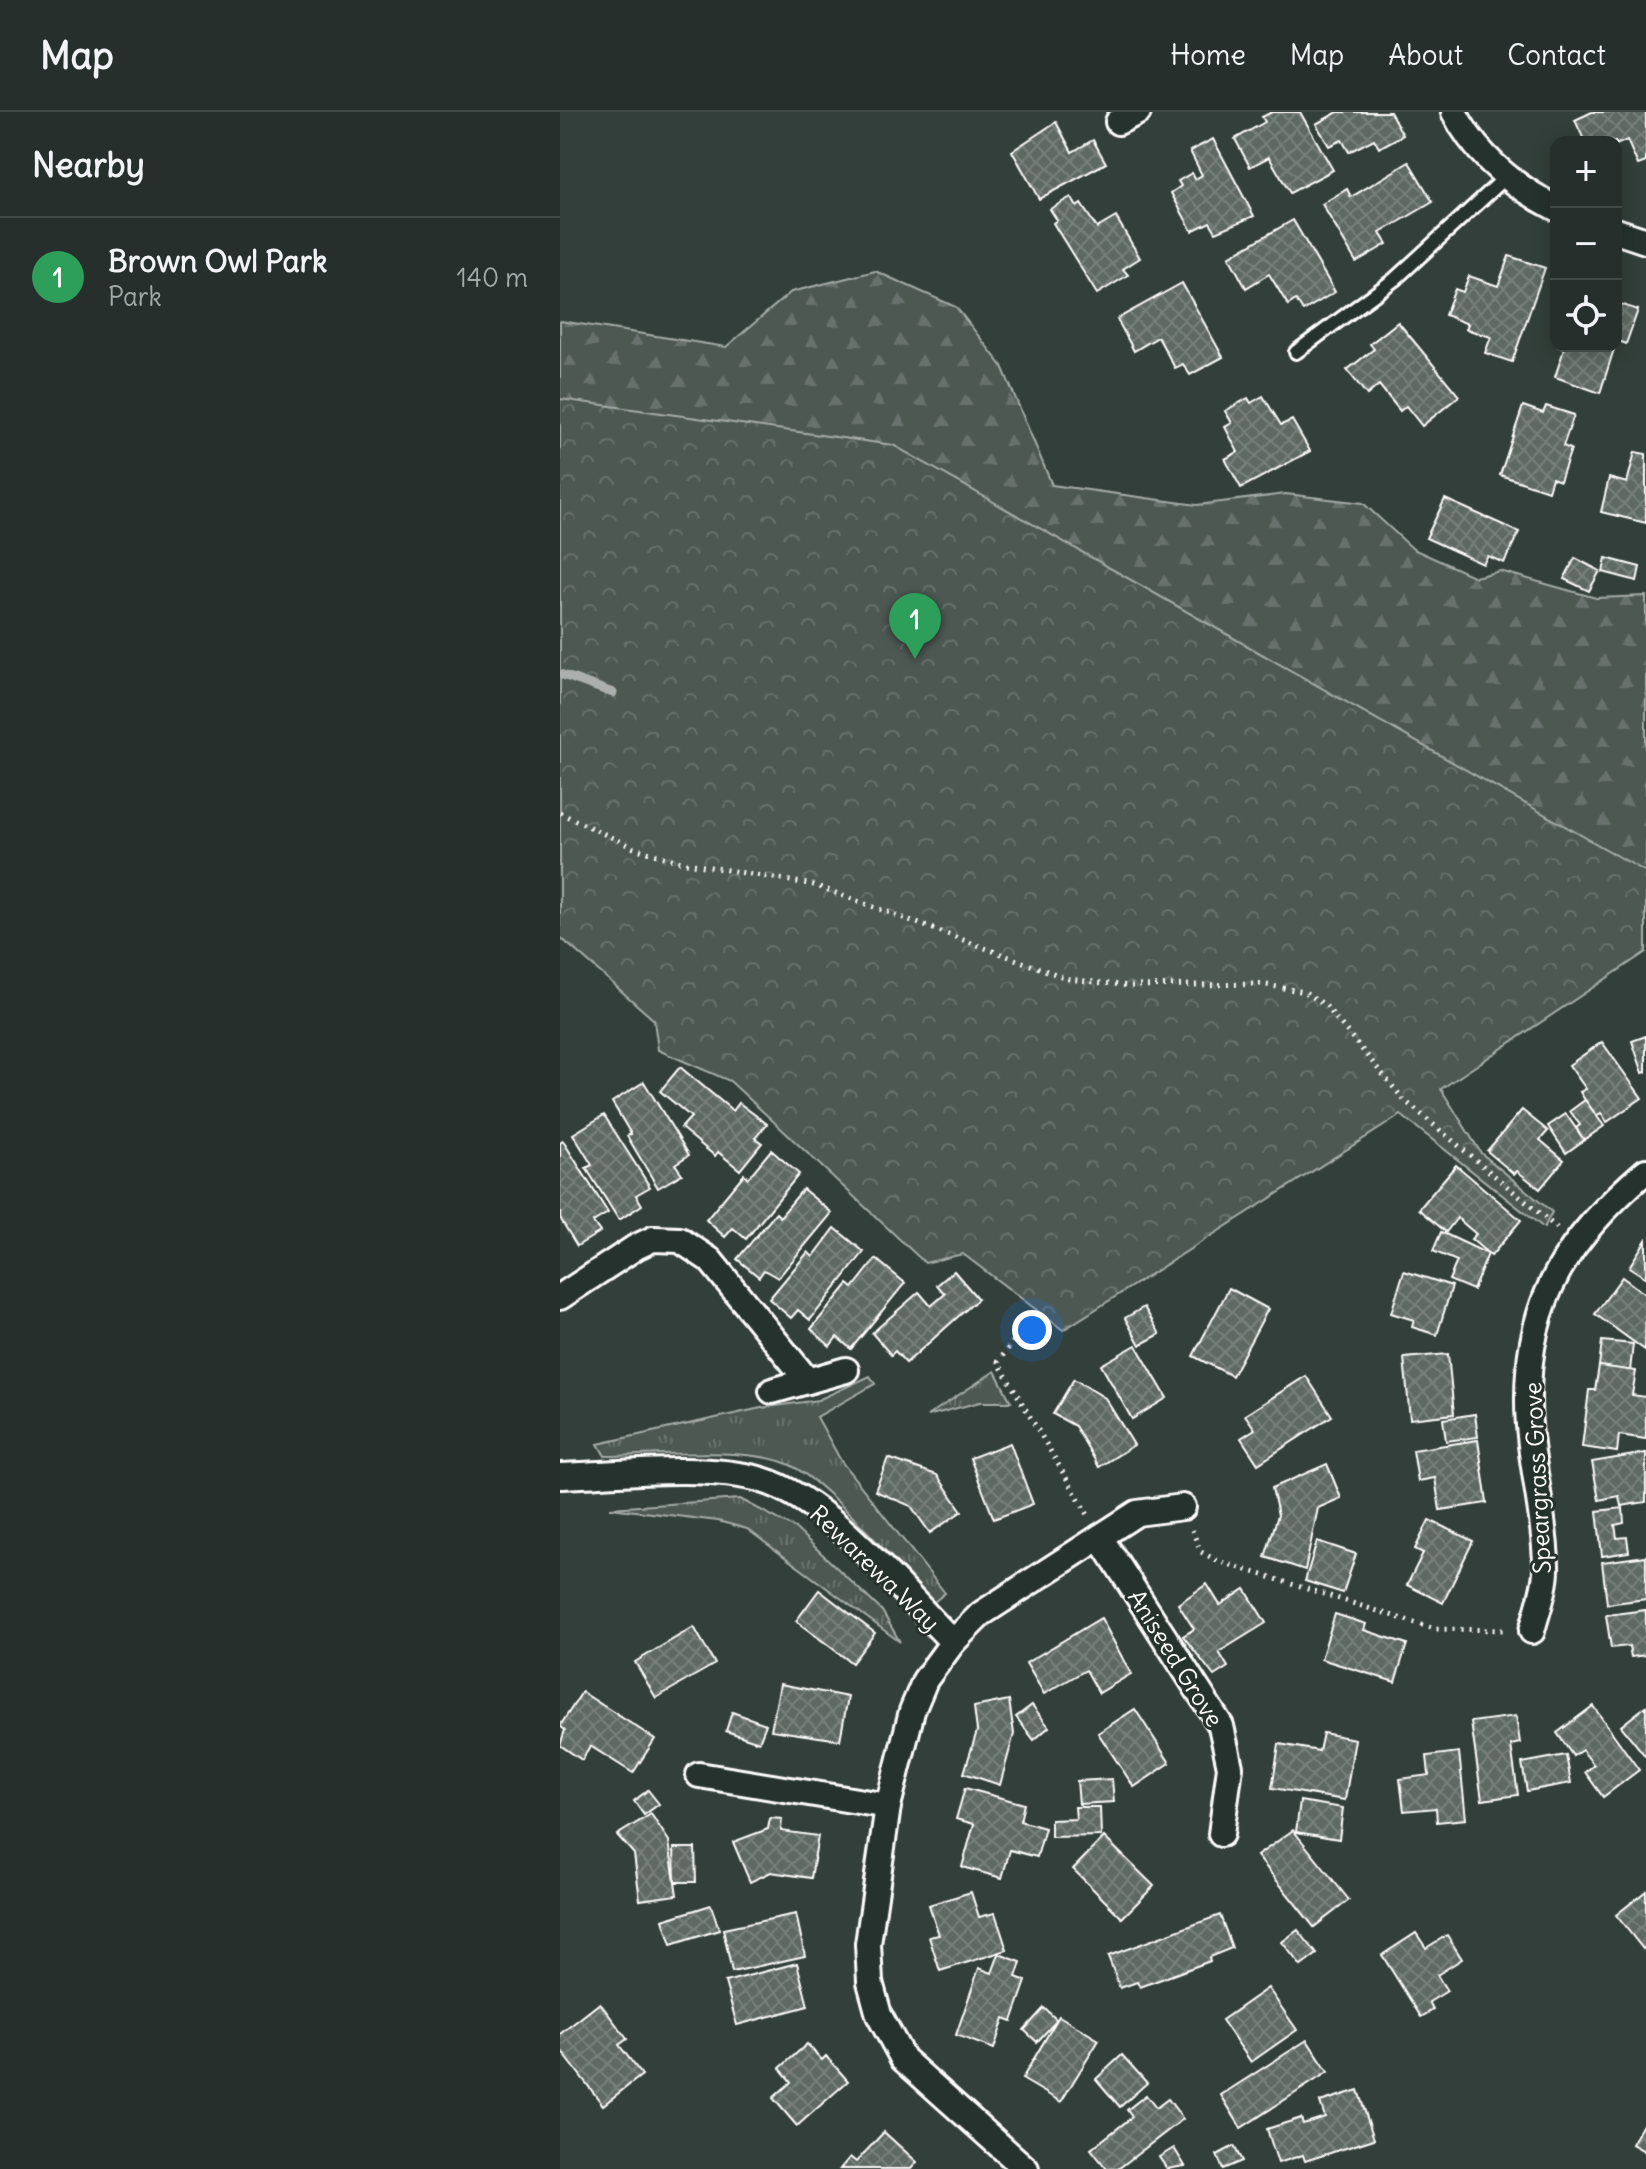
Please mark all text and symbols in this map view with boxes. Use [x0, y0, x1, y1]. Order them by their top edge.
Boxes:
text: Map [40, 32, 114, 79]
text: Home [1170, 37, 1246, 73]
text: Map [1290, 37, 1344, 73]
text: About [1388, 37, 1463, 73]
text: Contact [1507, 37, 1606, 73]
map controls [1550, 136, 1622, 352]
button: + [1550, 136, 1622, 208]
text: Nearby [32, 143, 145, 186]
button: − [1550, 208, 1622, 280]
text: Brown Owl Park [108, 242, 327, 280]
text: 1 [53, 261, 63, 294]
text: 140 m [457, 261, 528, 294]
text: Park [108, 280, 162, 313]
button: locate [1550, 280, 1622, 352]
pin: 1 [889, 593, 941, 659]
your location [1012, 1310, 1052, 1350]
street label: Speargrass Grove [1517, 1381, 1557, 1575]
street label: Rewarewa Way [804, 1499, 946, 1637]
street label: Aniseed Grove [1122, 1584, 1230, 1732]

